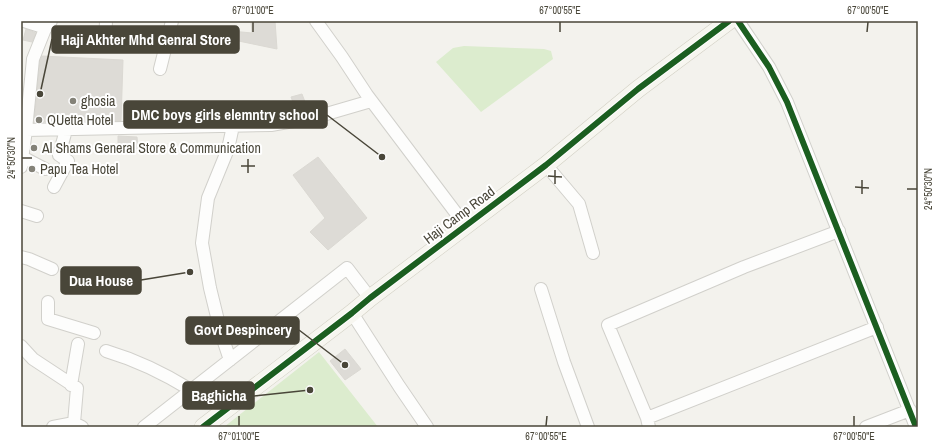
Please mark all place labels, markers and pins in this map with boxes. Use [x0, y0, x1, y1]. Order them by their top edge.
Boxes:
callout: Haji Akhter Mhd Genral Store [52, 26, 239, 53]
place label: ghosia [81, 92, 116, 110]
marker: ghosia [68, 96, 78, 106]
callout: DMC boys girls elemntry school [124, 101, 327, 128]
place label: QUetta Hotel [47, 111, 113, 129]
marker: QUetta Hotel [34, 115, 44, 125]
place label: Al Shams General Store & Communication [41, 139, 261, 157]
marker: Al Shams General Store & Communication [29, 143, 39, 153]
place label: Papu Tea Hotel [40, 160, 118, 178]
marker: Papu Tea Hotel [27, 164, 37, 174]
callout: Dua House [61, 267, 141, 294]
callout: Govt Despincery [186, 317, 299, 344]
callout: Baghicha [183, 382, 254, 409]

